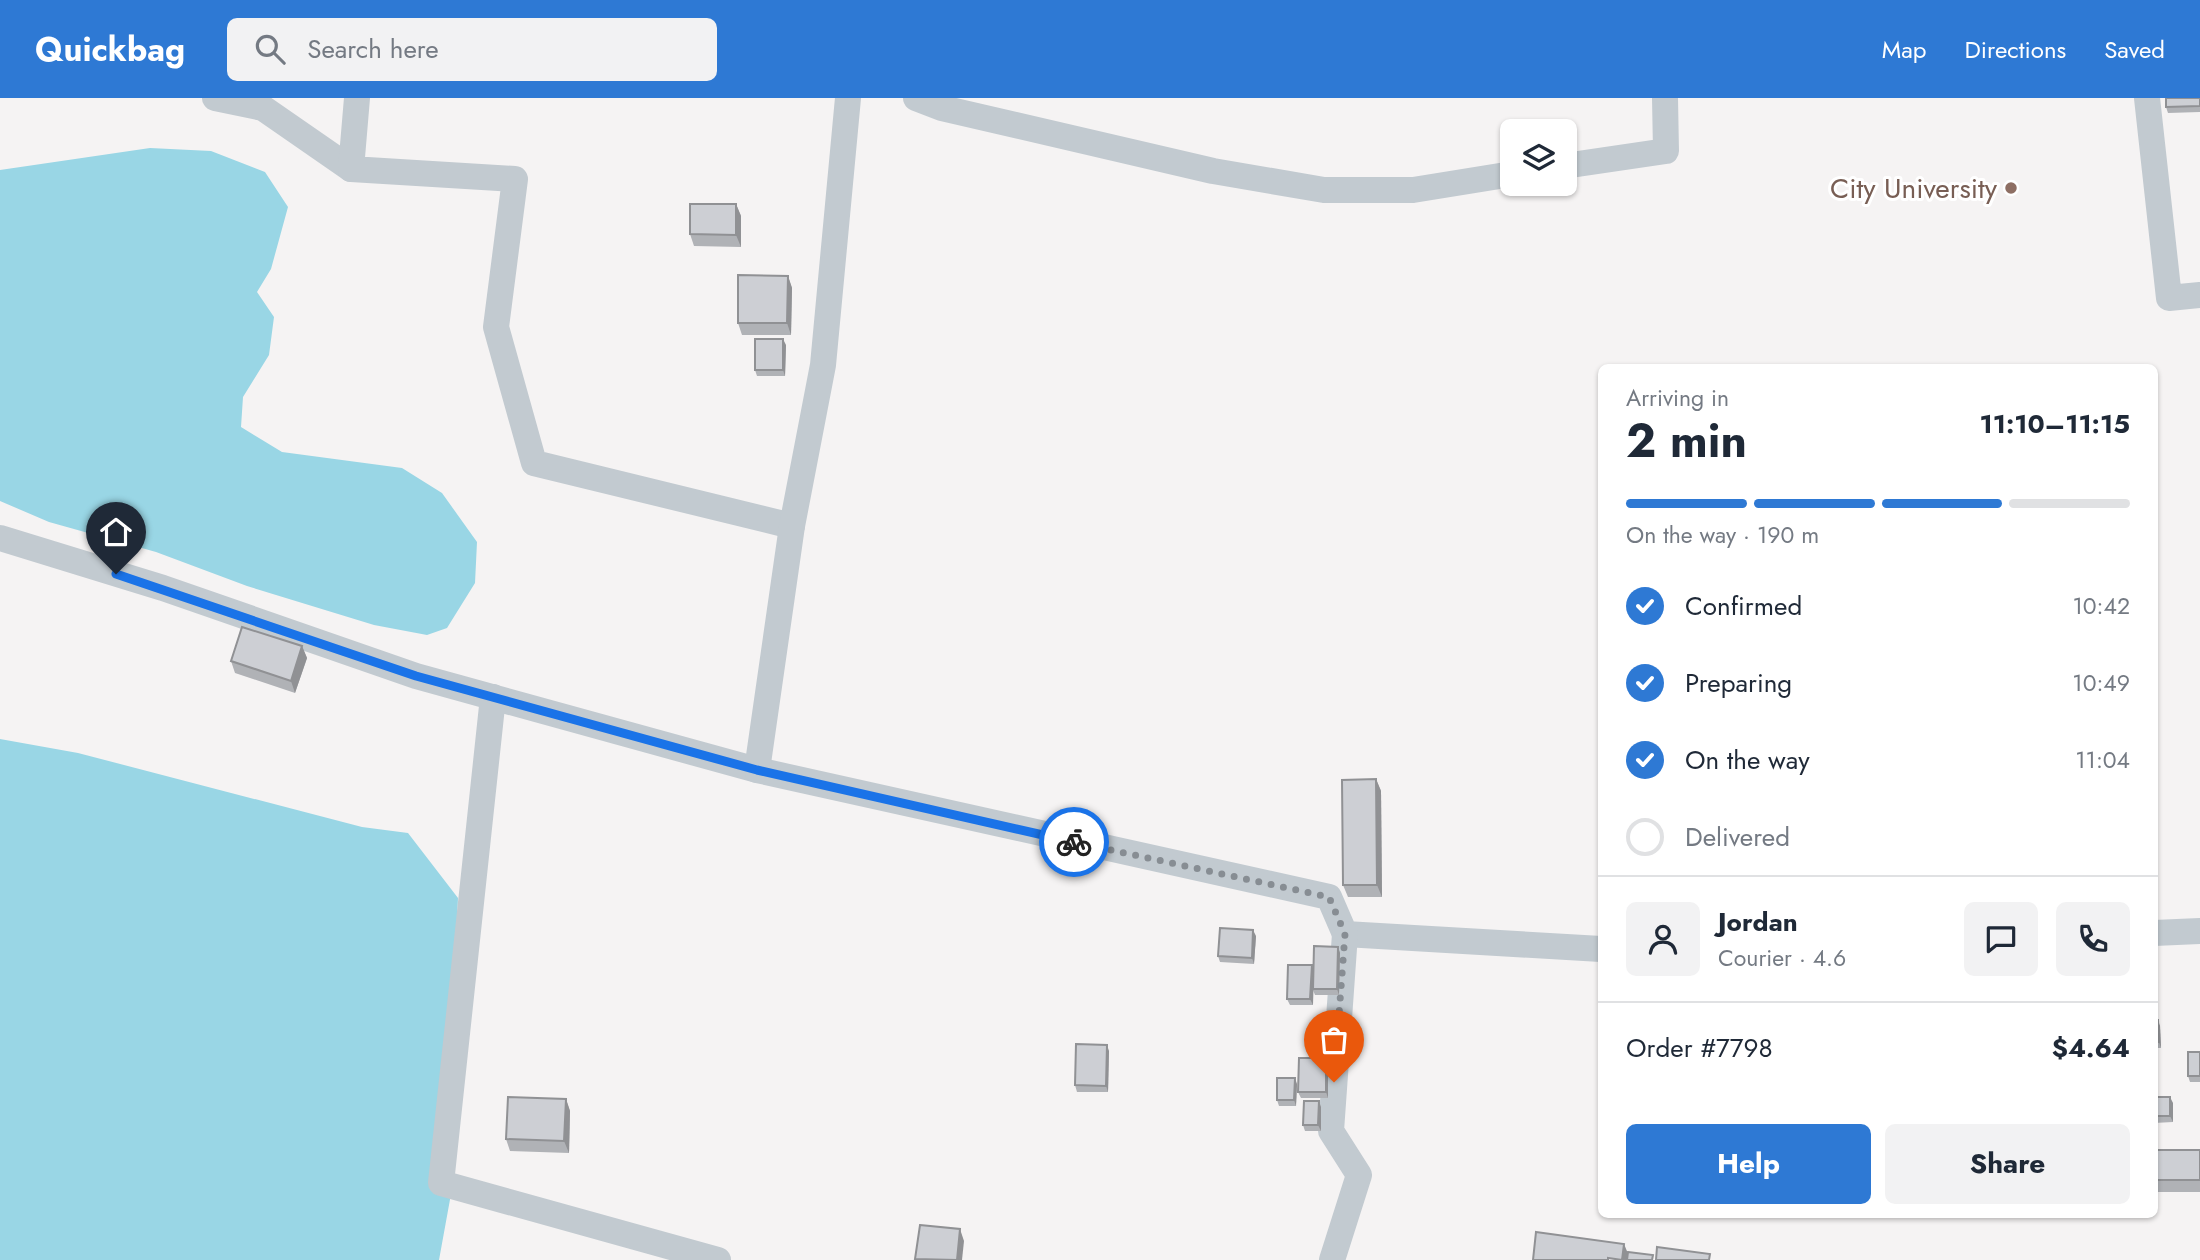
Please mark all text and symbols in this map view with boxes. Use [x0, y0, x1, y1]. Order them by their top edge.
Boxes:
search box [227, 18, 717, 81]
text: Quickbag [35, 26, 185, 73]
icon: search [251, 30, 289, 68]
text: Search here [307, 30, 439, 68]
text: Map [1882, 32, 1927, 67]
text: Directions [1965, 32, 2066, 67]
text: Saved [2104, 32, 2165, 67]
map controls [1500, 119, 1577, 196]
button: layers [1500, 119, 1577, 196]
place label: City University [1830, 168, 1998, 209]
marker: City University [2003, 180, 2019, 196]
text: Arriving in [1626, 381, 1729, 415]
text: 11:10–11:15 [1979, 405, 2130, 443]
text: 2 min [1626, 408, 1747, 474]
pin [86, 502, 146, 574]
icon: home [97, 513, 135, 551]
text: On the way · 190 m [1626, 518, 1819, 552]
icon: check [1626, 587, 1664, 625]
text: Confirmed [1685, 587, 1802, 625]
text: 10:42 [2072, 589, 2130, 623]
icon: check [1626, 664, 1664, 702]
text: Preparing [1685, 664, 1792, 702]
text: 10:49 [2072, 666, 2130, 700]
icon: check [1626, 741, 1664, 779]
text: On the way [1685, 741, 1810, 779]
text: 11:04 [2075, 743, 2130, 777]
courier [1039, 807, 1109, 877]
text: Delivered [1685, 818, 1790, 856]
icon: bike [1055, 823, 1093, 861]
button: person [1626, 902, 1700, 976]
button: chat [1964, 902, 2038, 976]
button: phone [2056, 902, 2130, 976]
text: Jordan [1718, 903, 1798, 941]
text: Courier · 4.6 [1718, 941, 1846, 975]
pin [1304, 1010, 1364, 1082]
icon: bag [1315, 1021, 1353, 1059]
text: Order #7798 [1626, 1029, 1773, 1067]
text: $4.64 [2052, 1029, 2130, 1067]
button: Help [1626, 1124, 1871, 1204]
button: Share [1885, 1124, 2130, 1204]

